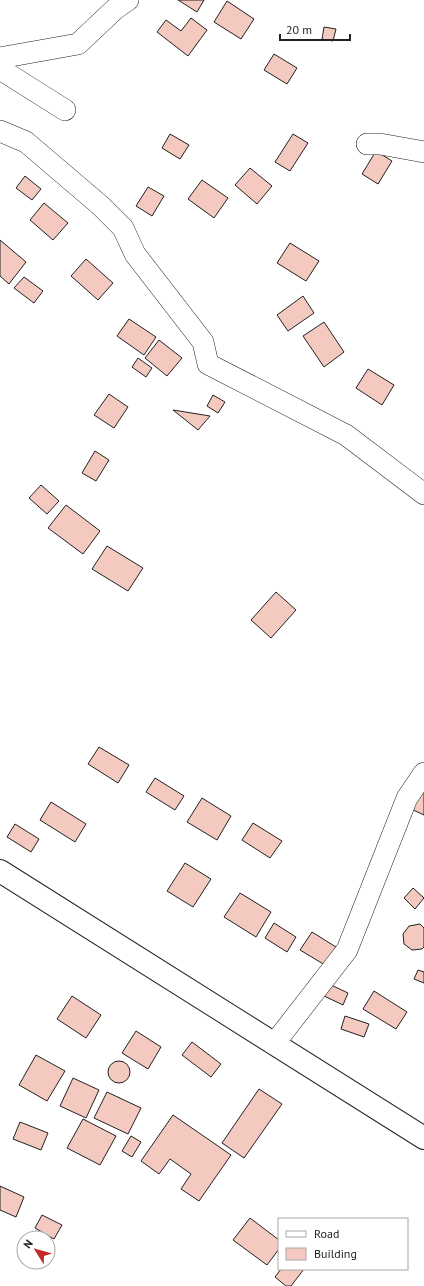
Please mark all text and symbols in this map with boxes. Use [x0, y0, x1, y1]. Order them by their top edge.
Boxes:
scale bar [280, 16, 350, 42]
text: 20 m [286, 22, 312, 37]
legend [278, 1218, 408, 1270]
text: Road [314, 1226, 339, 1241]
north arrow [16, 1230, 56, 1270]
text: N [20, 1237, 36, 1251]
text: Building [314, 1246, 357, 1261]

